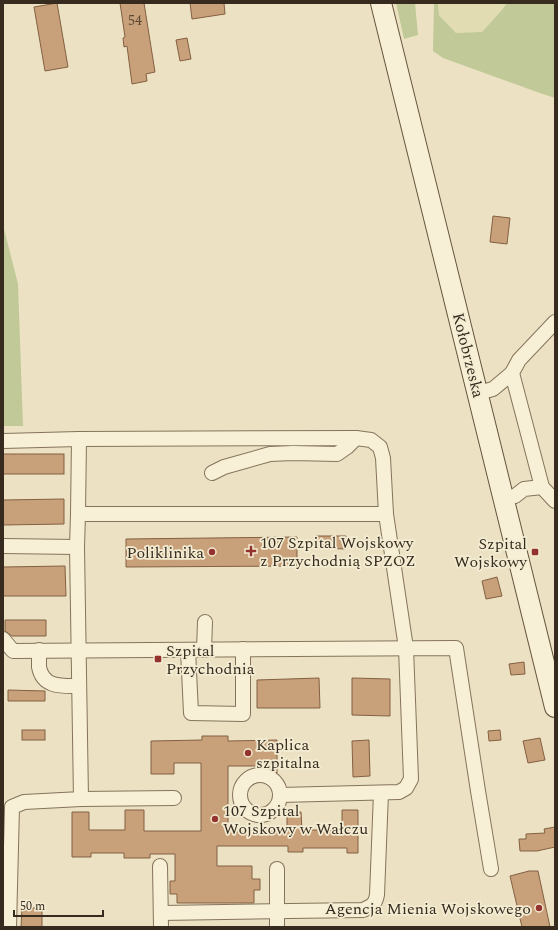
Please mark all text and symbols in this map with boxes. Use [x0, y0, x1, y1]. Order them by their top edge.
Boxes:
house number: 54 [128, 10, 142, 31]
street label: Kołobrzeska [446, 310, 490, 401]
place label: 107 Szpital Wojskowy z Przychodnią SPZOZ [260, 531, 416, 573]
place label: Szpital Wojskowy [454, 532, 528, 574]
place label: Poliklinika [127, 541, 204, 565]
marker: 107 Szpital Wojskowy z Przychodnią SPZOZ [245, 545, 257, 557]
marker: Poliklinika [207, 547, 217, 557]
marker: Szpital Wojskowy [530, 547, 540, 557]
place label: Szpital Przychodnia [166, 639, 255, 681]
marker: Szpital Przychodnia [153, 654, 163, 664]
place label: Kaplica szpitalna [256, 733, 320, 775]
marker: Kaplica szpitalna [243, 748, 253, 758]
place label: 107 Szpital Wojskowy w Wałczu [223, 799, 368, 841]
marker: 107 Szpital Wojskowy w Wałczu [210, 814, 220, 824]
scale bar [14, 892, 103, 918]
text: 50 m [20, 897, 45, 916]
place label: Agencja Mienia Wojskowego [325, 897, 531, 921]
marker: Agencja Mienia Wojskowego [534, 903, 544, 913]

